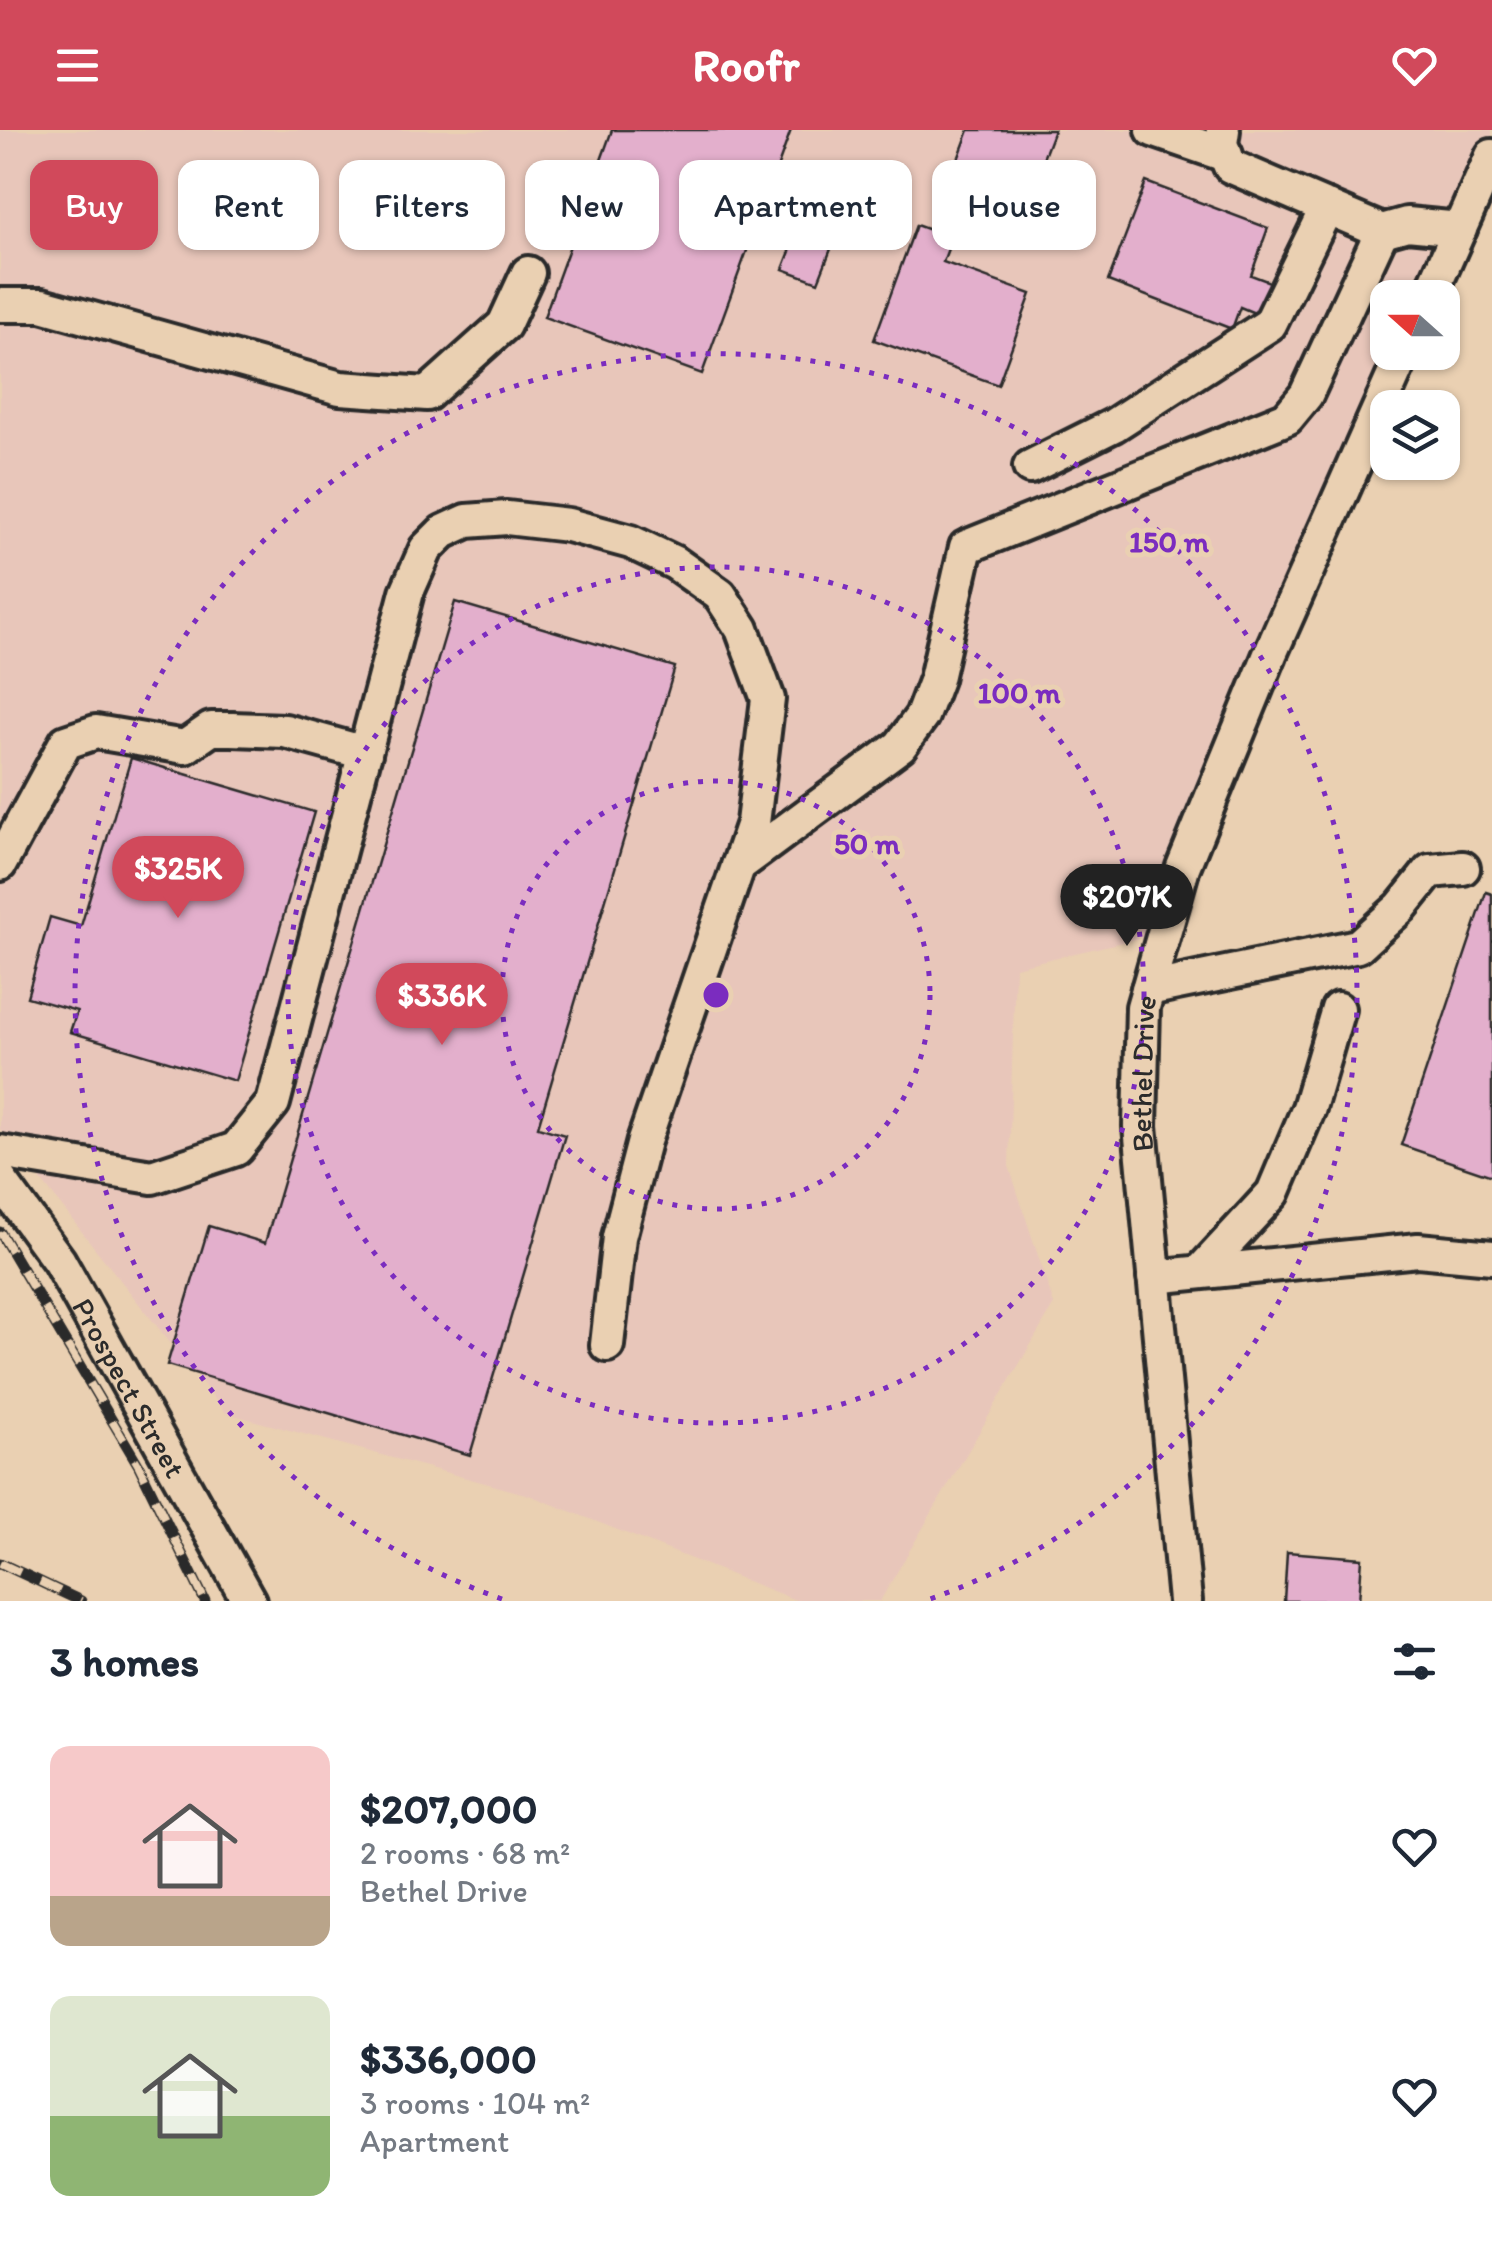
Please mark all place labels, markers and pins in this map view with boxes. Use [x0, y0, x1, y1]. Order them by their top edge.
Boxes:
pin: $325K [108, 836, 248, 921]
pin: $207K [1057, 864, 1197, 949]
pin: $336K [372, 963, 512, 1048]
centre of rings [698, 977, 734, 1013]

